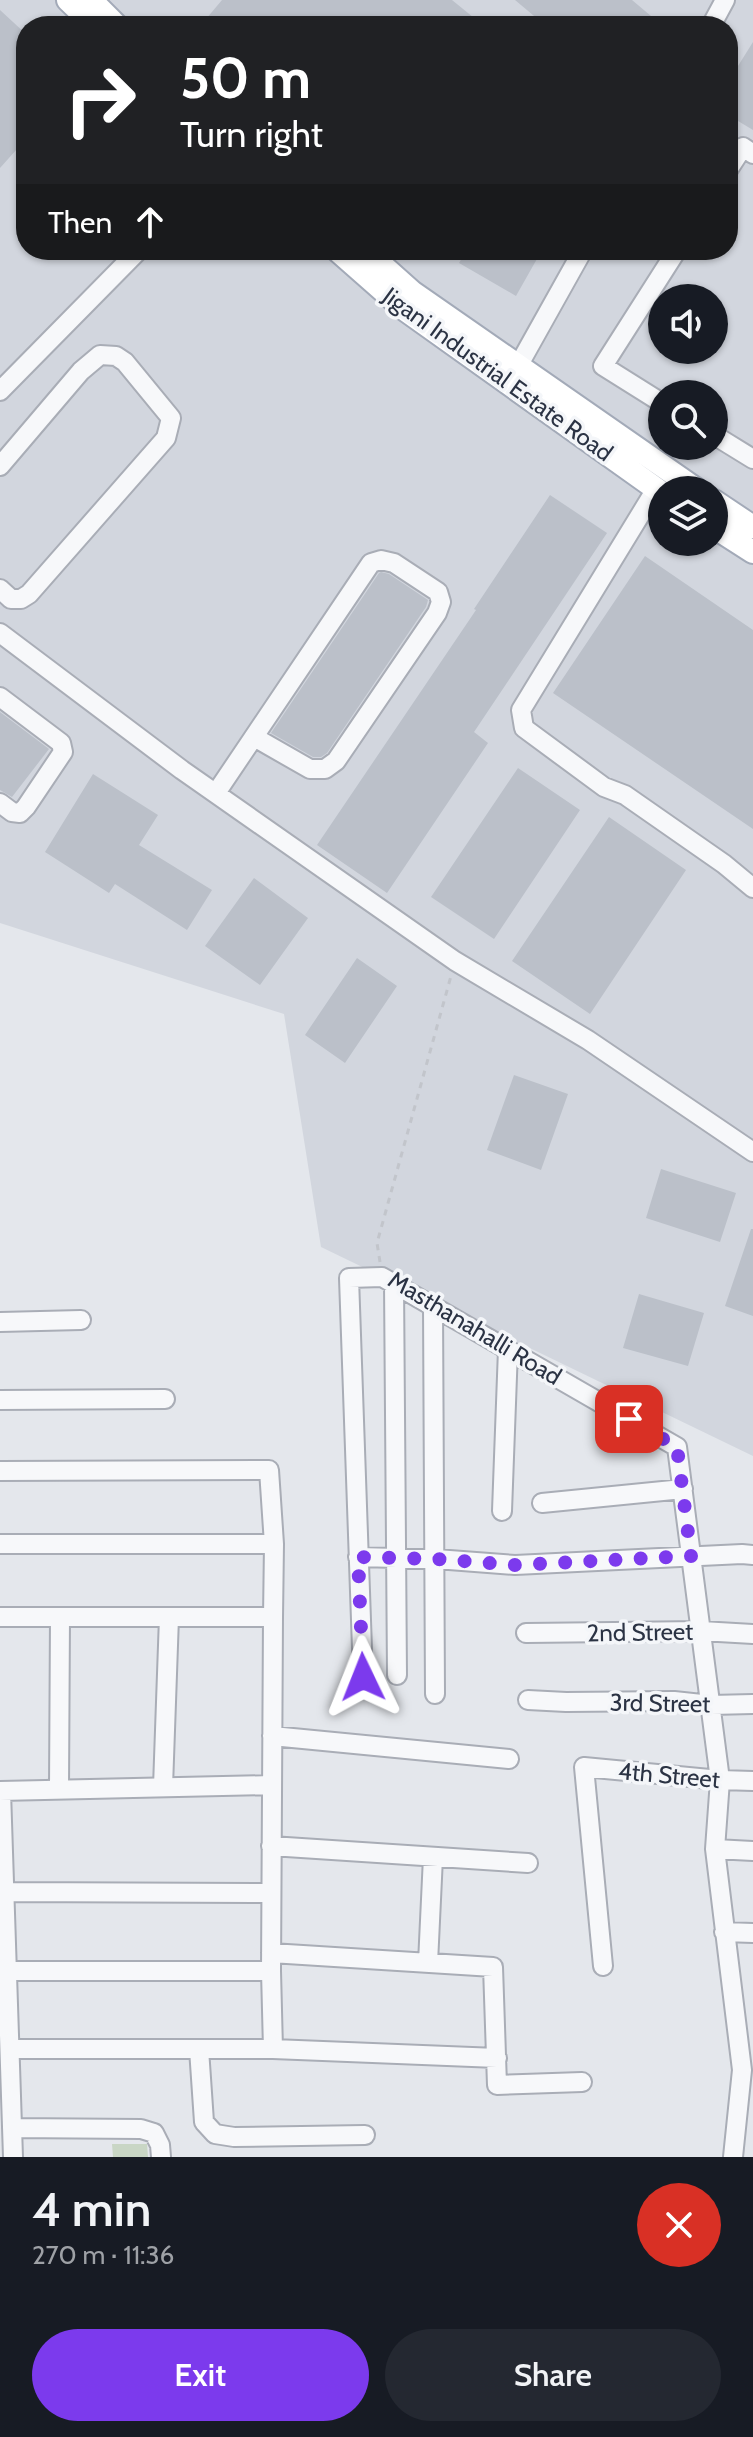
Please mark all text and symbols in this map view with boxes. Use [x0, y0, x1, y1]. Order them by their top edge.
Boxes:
text: 50 m [180, 44, 311, 112]
icon: right [48, 48, 152, 152]
text: Turn right [180, 112, 323, 156]
icon: ahead [128, 200, 172, 244]
text: Then [48, 204, 112, 241]
street label: Jigani Industrial Estate Road [377, 280, 619, 467]
map controls [648, 284, 728, 556]
button: sound [648, 284, 728, 364]
button: search [648, 380, 728, 460]
button: layers [648, 476, 728, 556]
street label: Masthanahalli Road [383, 1265, 567, 1391]
pin [595, 1385, 663, 1453]
icon: arrive [607, 1397, 651, 1441]
street label: 2nd Street [587, 1617, 693, 1647]
position arrow [321, 1635, 405, 1719]
street label: 3rd Street [609, 1688, 711, 1718]
street label: 4th Street [617, 1756, 721, 1794]
text: 4 min [32, 2180, 151, 2238]
button: close [637, 2183, 721, 2267]
text: 270 m · 11:36 [32, 2239, 174, 2271]
button: Exit [32, 2329, 369, 2421]
button: Share [385, 2329, 721, 2421]

